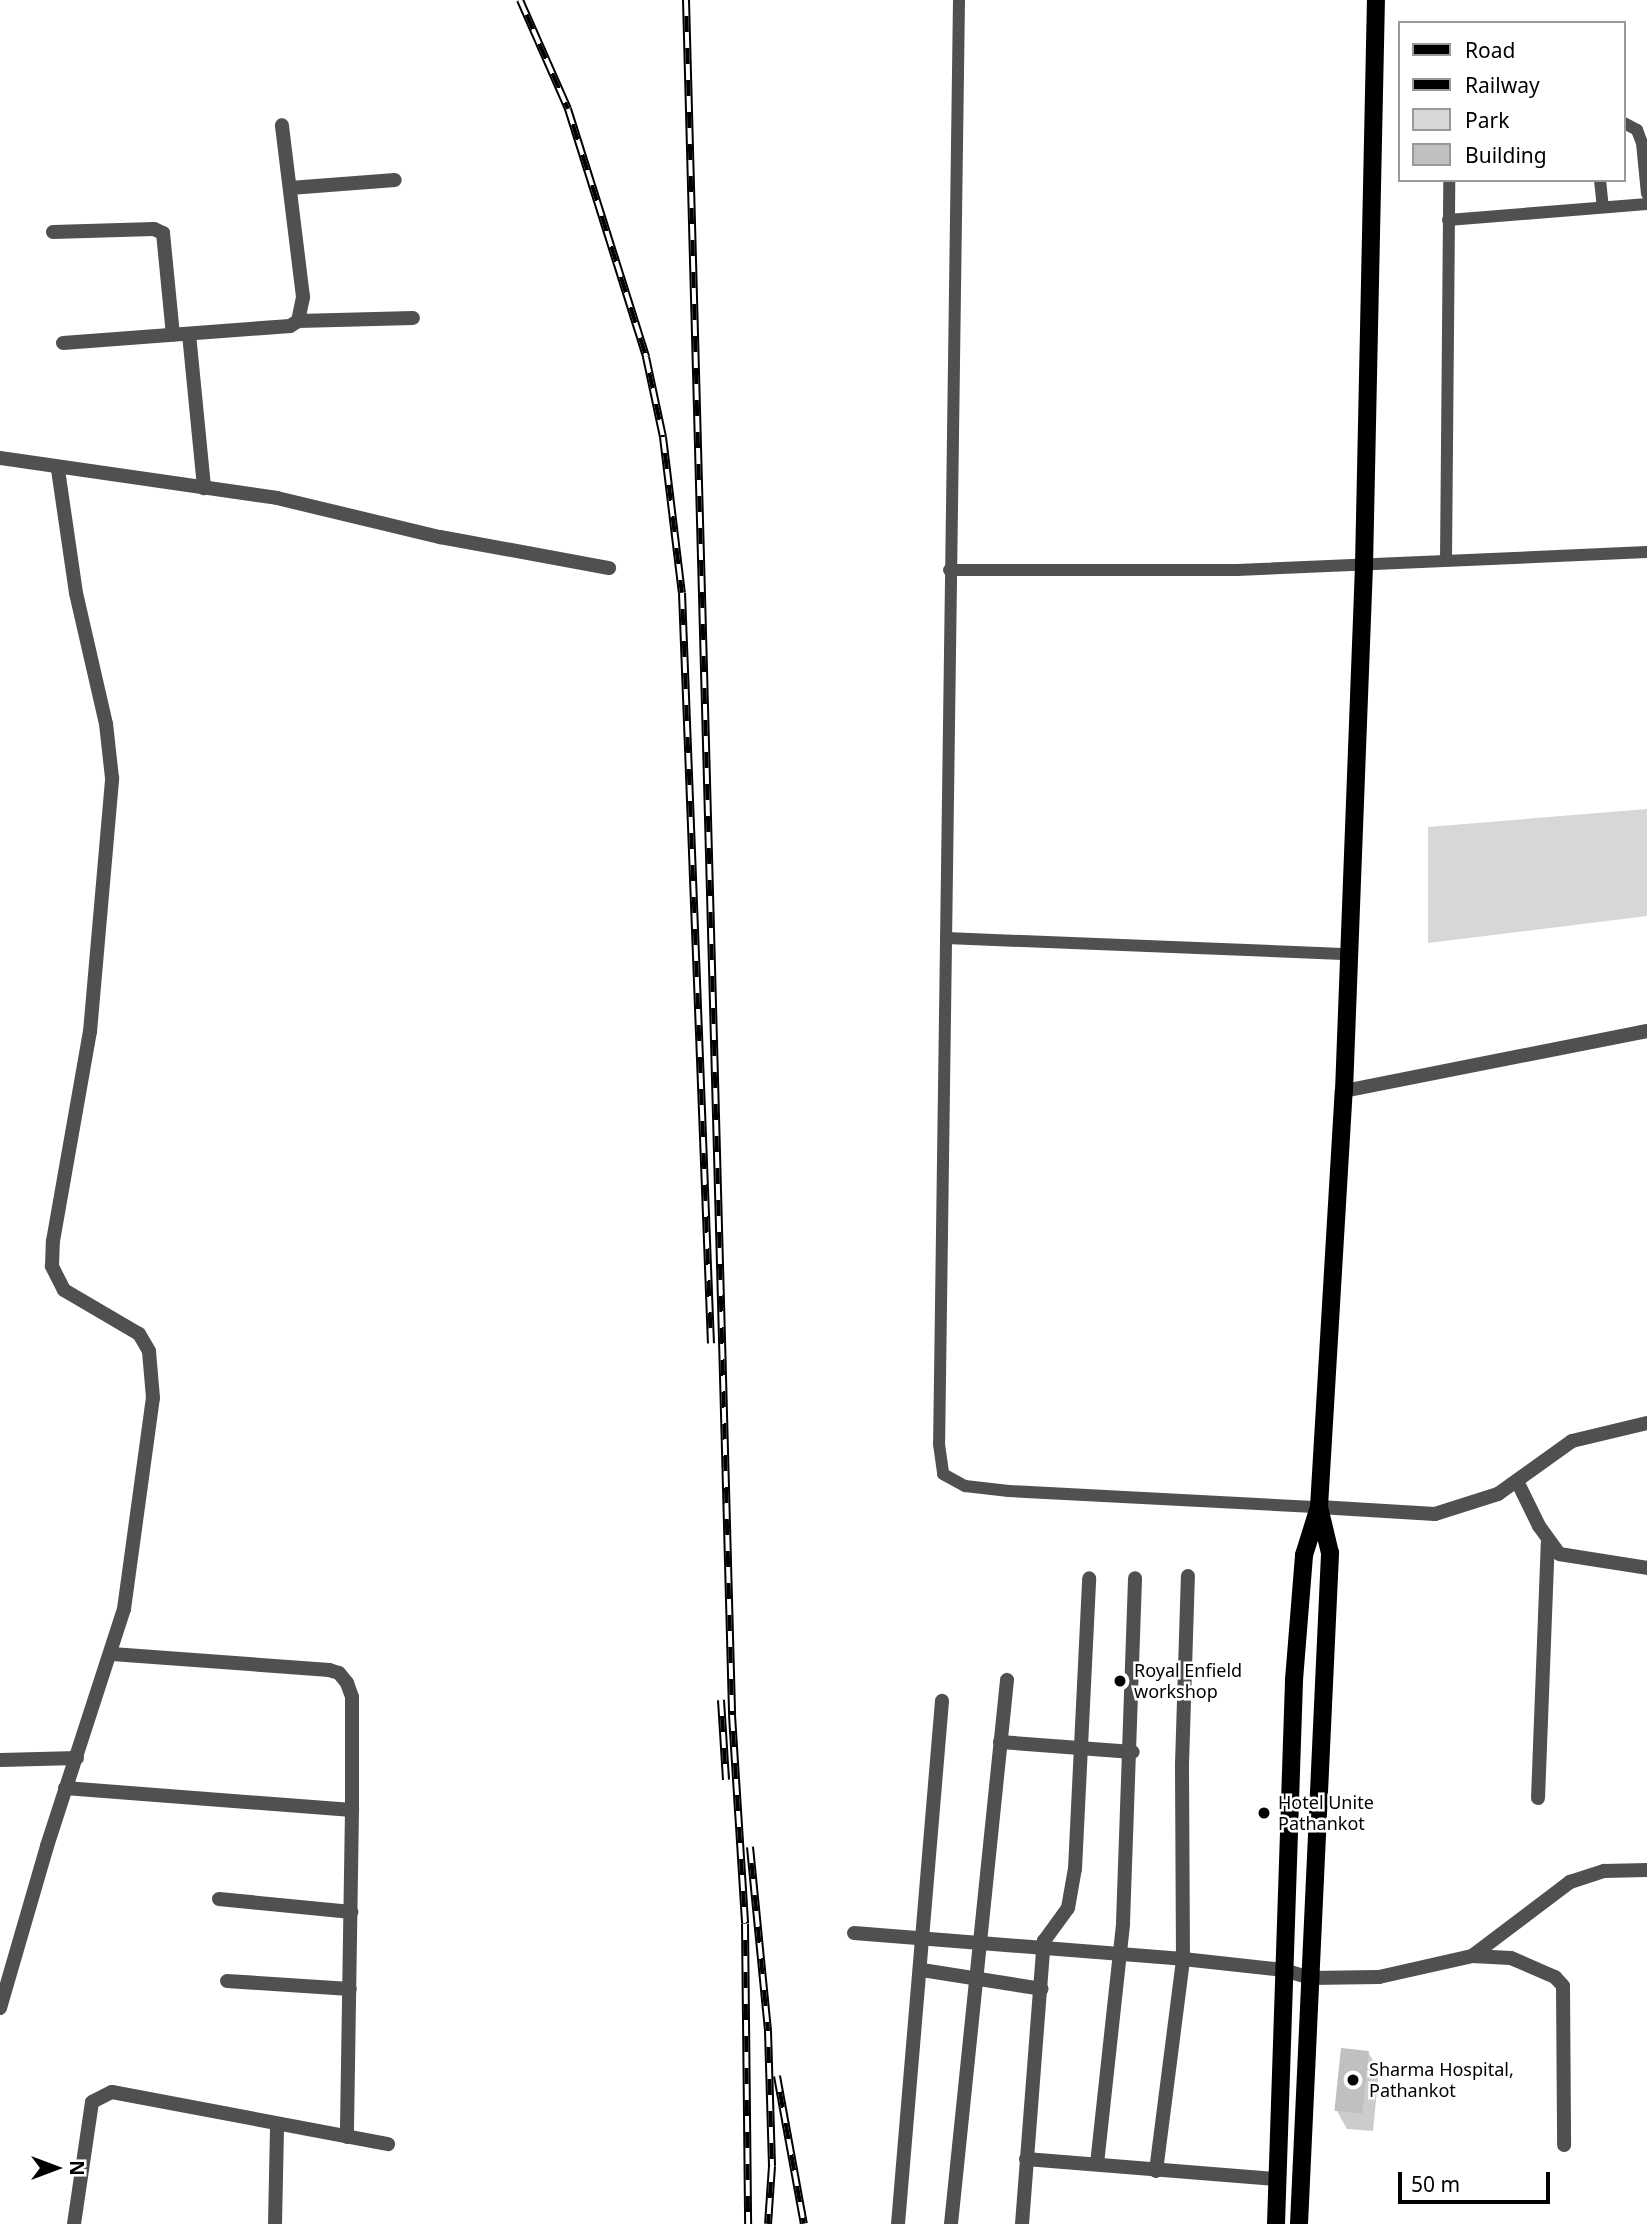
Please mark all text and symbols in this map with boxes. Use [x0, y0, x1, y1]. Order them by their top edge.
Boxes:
legend [1398, 21, 1626, 182]
text: Road [1465, 36, 1515, 64]
text: Railway [1465, 71, 1540, 99]
text: Park [1465, 106, 1509, 134]
text: Building [1465, 141, 1547, 169]
place label: Royal Enfield workshop [1134, 1660, 1242, 1702]
marker: Royal Enfield workshop [1112, 1673, 1128, 1689]
place label: Hotel Unite Pathankot [1278, 1792, 1374, 1834]
marker: Hotel Unite Pathankot [1256, 1805, 1272, 1821]
place label: Sharma Hospital, Pathankot [1369, 2059, 1514, 2102]
marker: Sharma Hospital, Pathankot [1343, 2070, 1363, 2090]
north arrow [21, 2133, 91, 2203]
scale bar [1402, 2158, 1554, 2202]
text: N [64, 2160, 90, 2176]
text: 50 m [1411, 2170, 1460, 2198]

